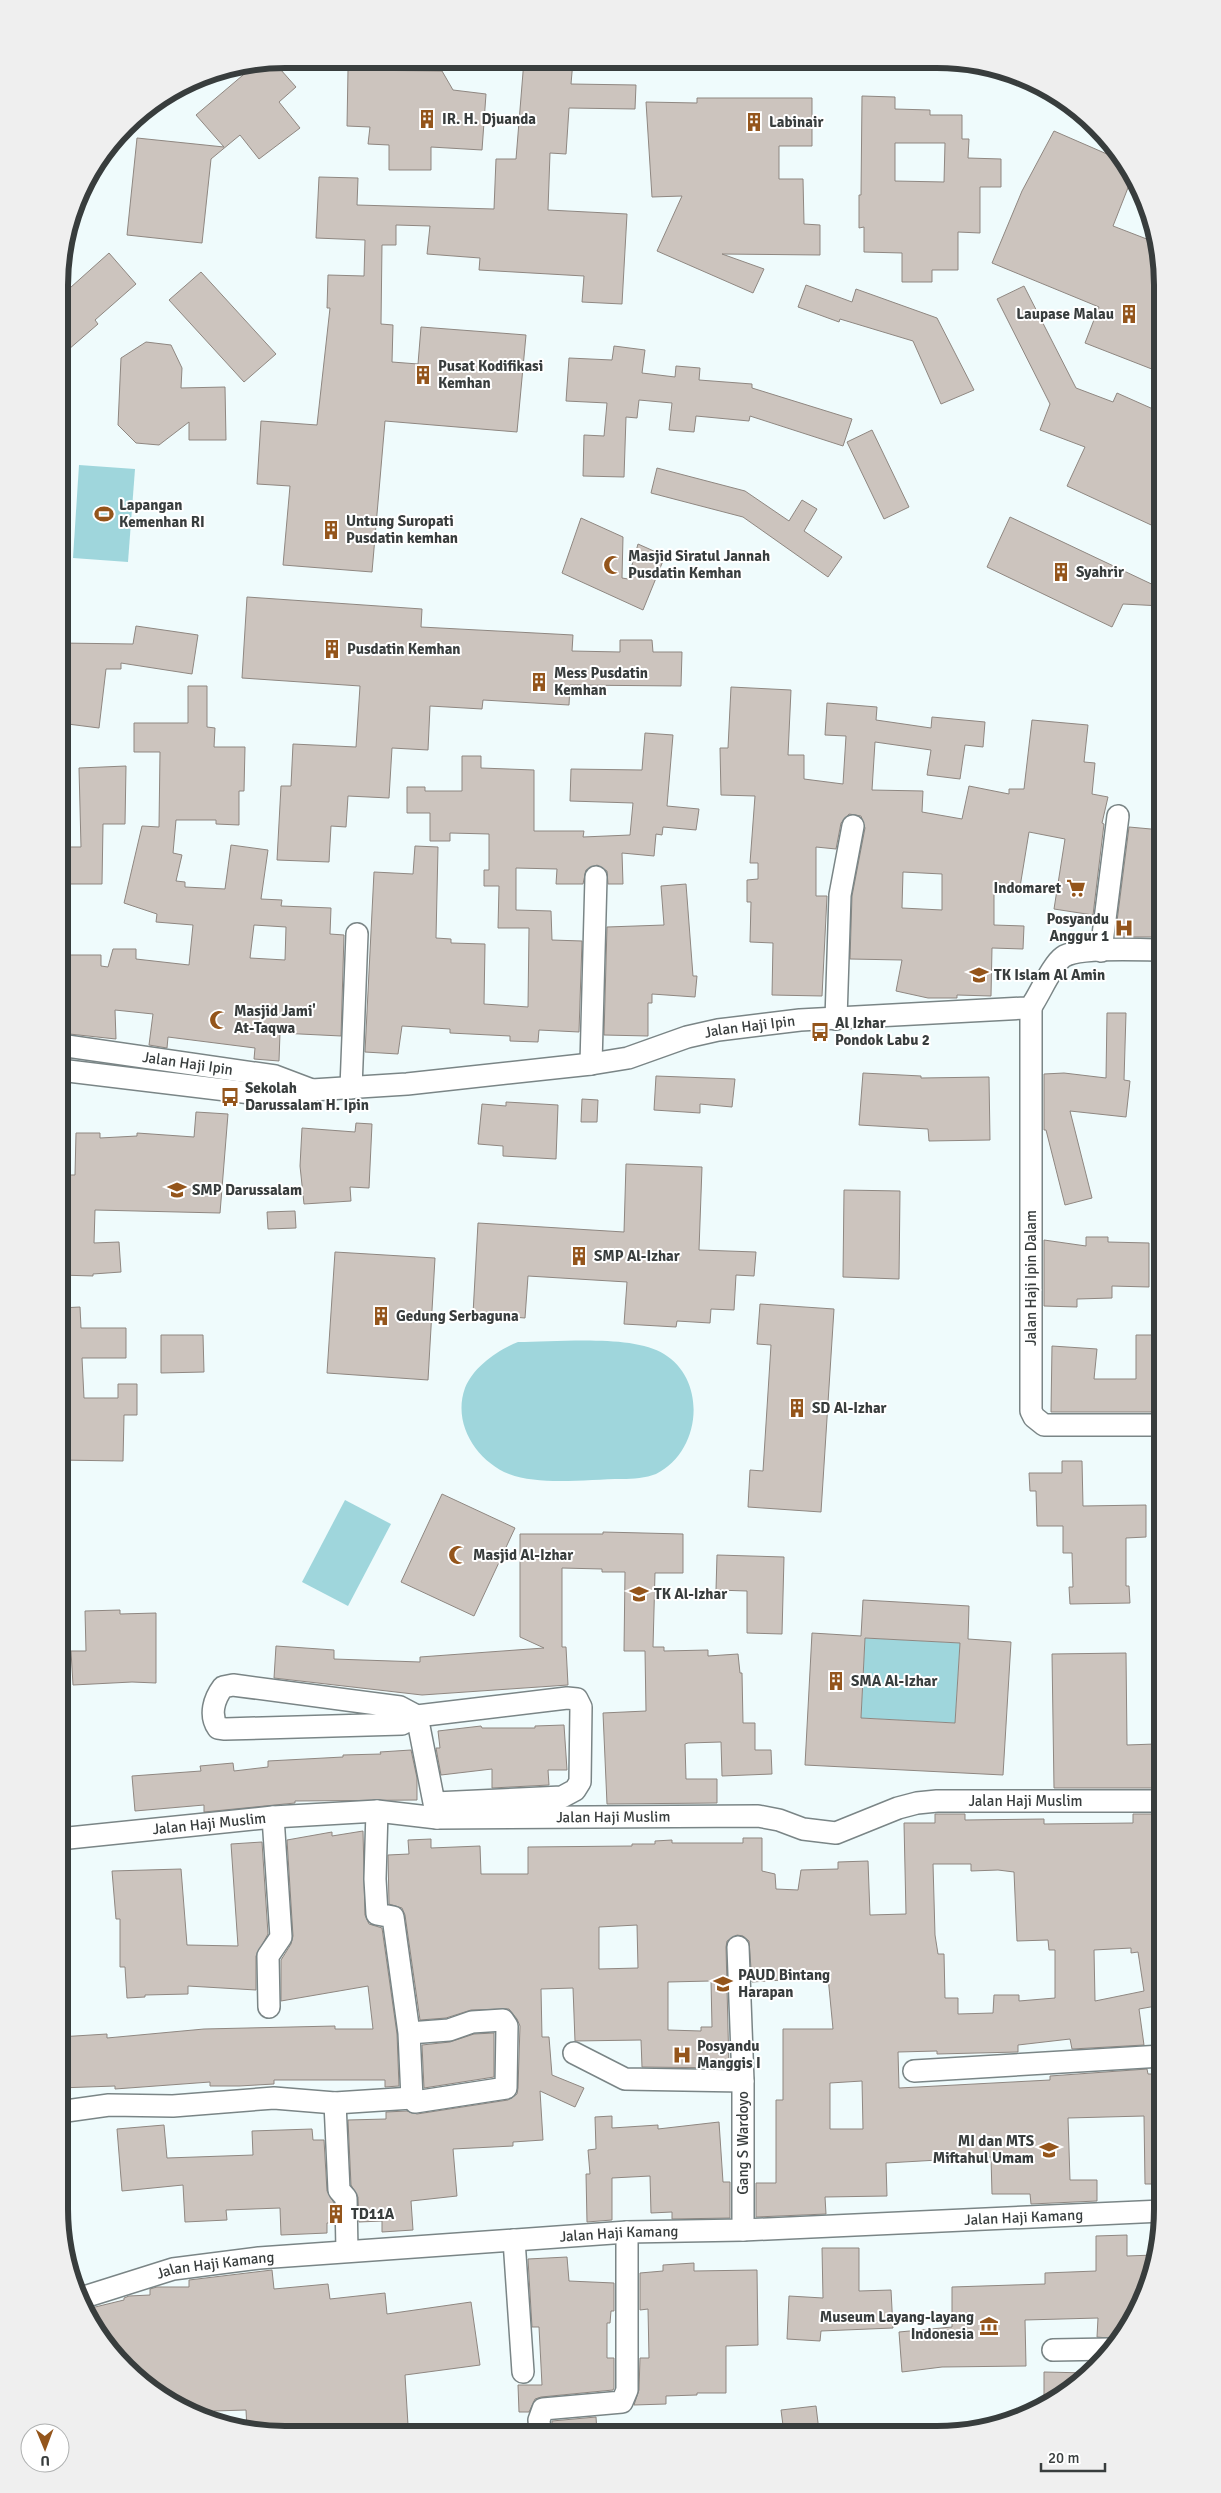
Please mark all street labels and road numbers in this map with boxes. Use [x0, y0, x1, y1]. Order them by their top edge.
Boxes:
street label: Jalan Haji Ipin [702, 1012, 796, 1042]
street label: Jalan Haji Ipin [141, 1048, 234, 1079]
street label: Jalan Haji Ipin Dalam [1022, 1210, 1040, 1346]
street label: Jalan Haji Muslim [968, 1792, 1083, 1810]
street label: Jalan Haji Muslim [556, 1808, 670, 1826]
street label: Jalan Haji Muslim [152, 1809, 267, 1838]
street label: Gang S Wardoyo [734, 2091, 752, 2195]
street label: Jalan Haji Kamang [964, 2206, 1084, 2229]
street label: Jalan Haji Kamang [559, 2222, 679, 2246]
street label: Jalan Haji Kamang [154, 2248, 275, 2283]

